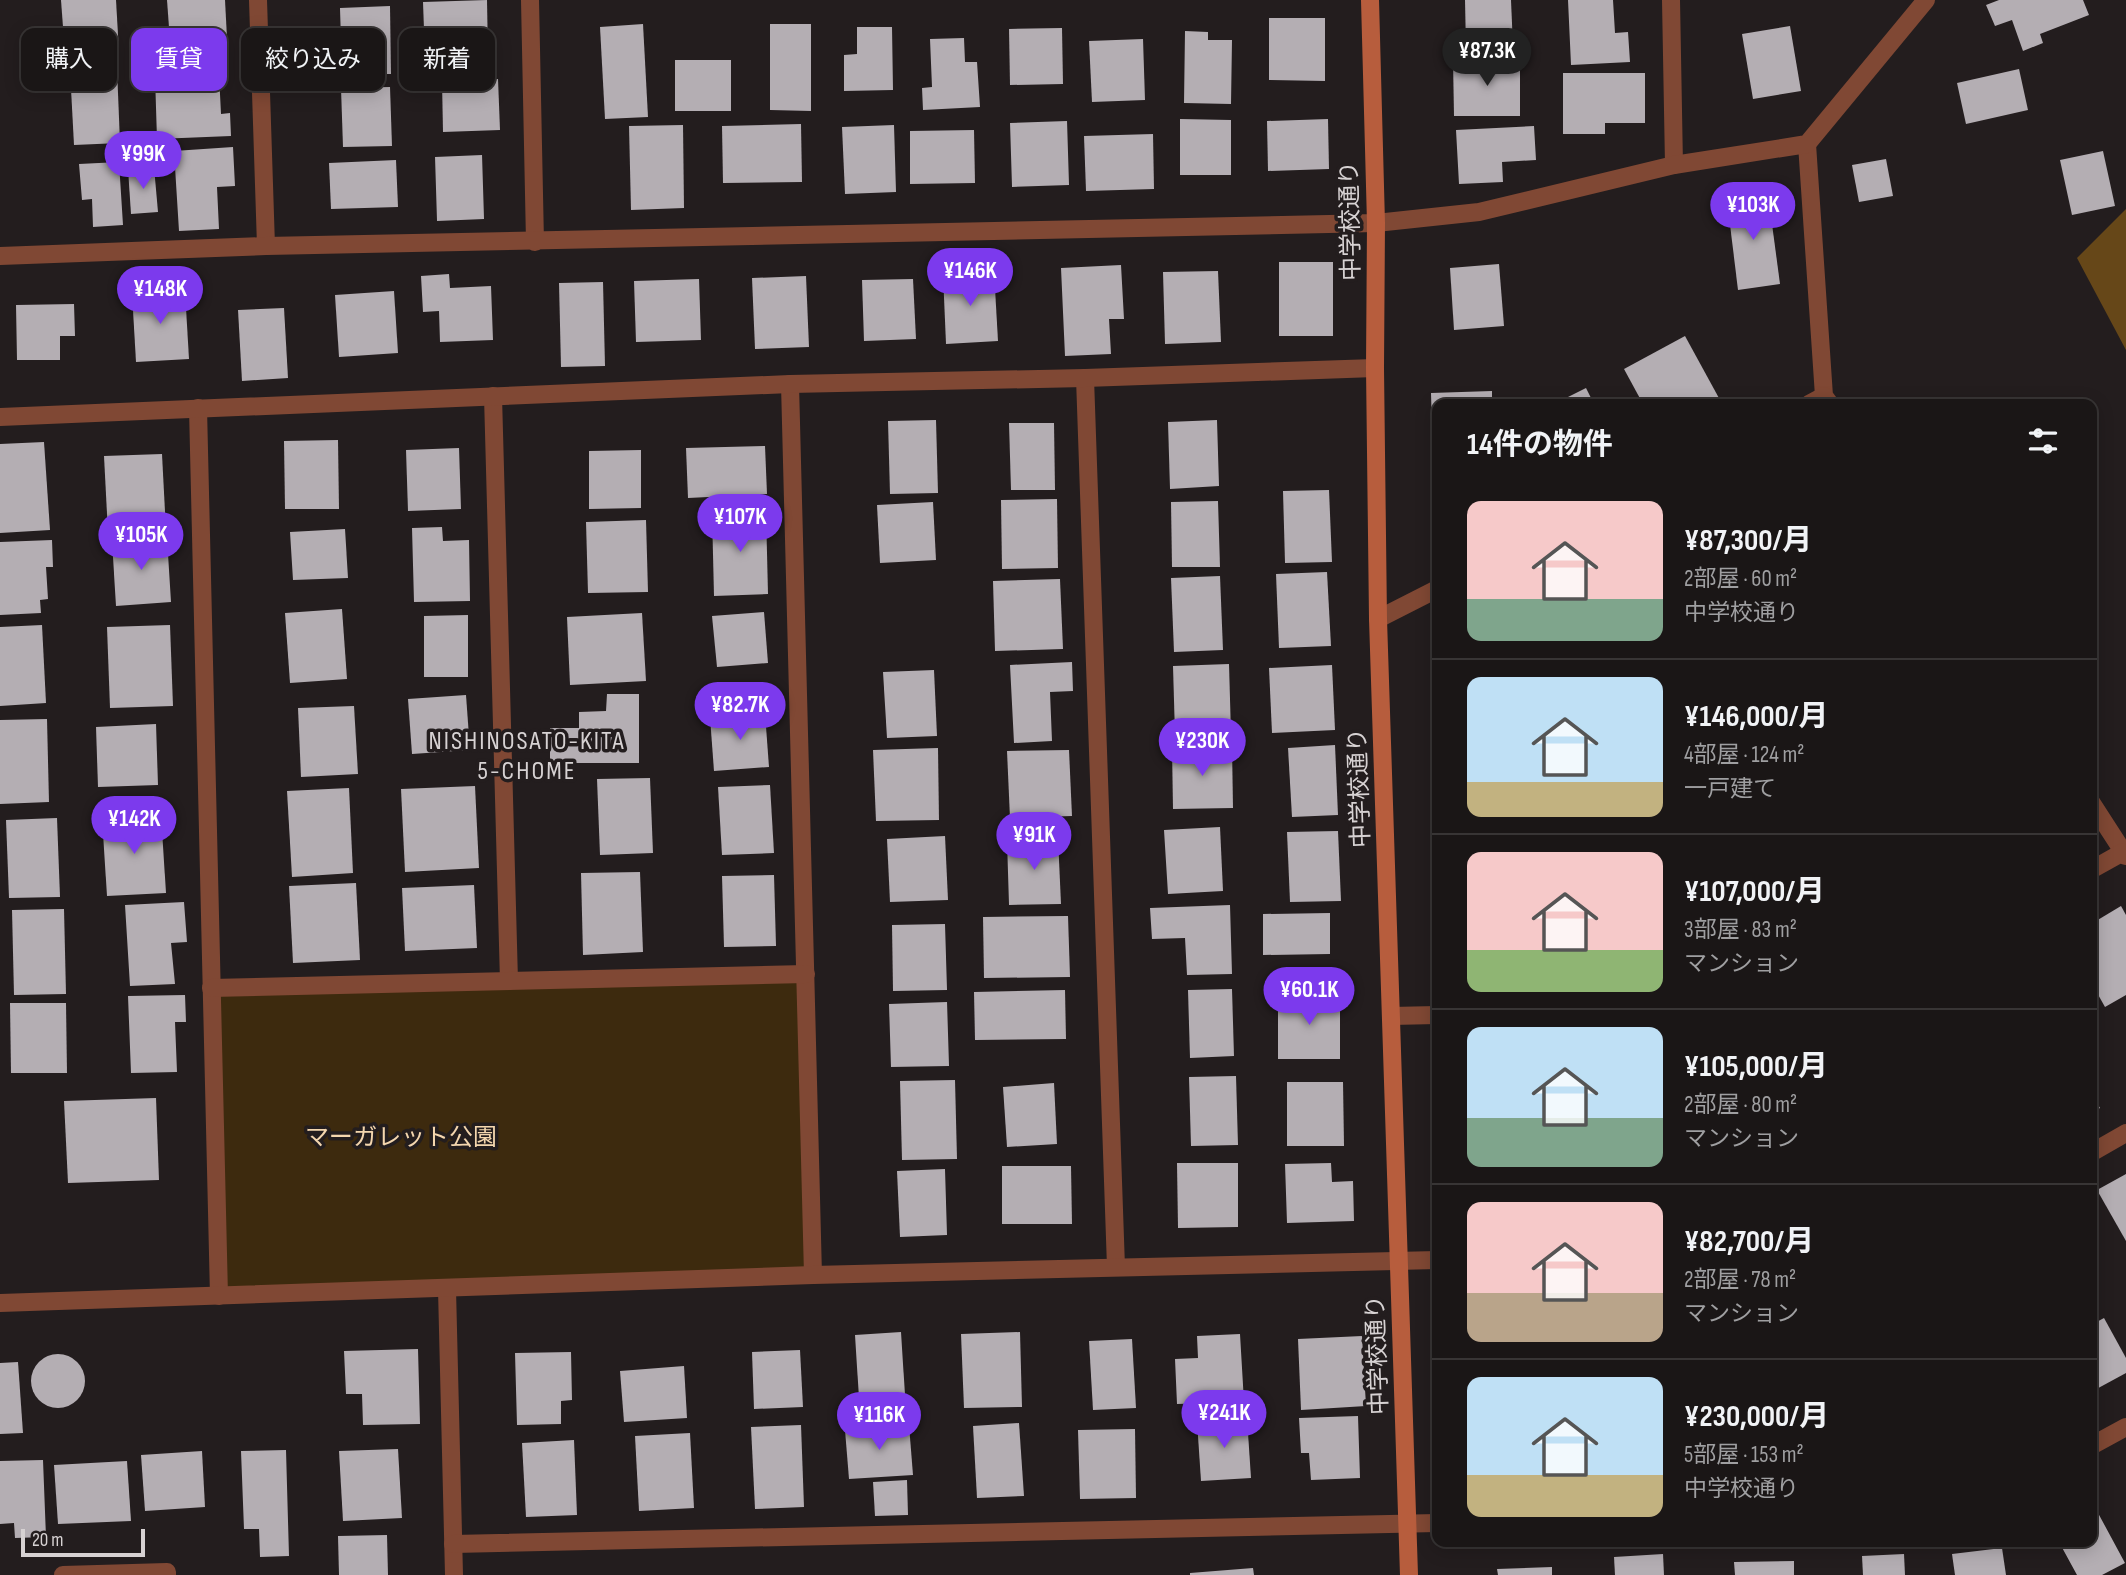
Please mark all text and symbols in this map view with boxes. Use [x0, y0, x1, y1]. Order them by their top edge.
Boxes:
chip: 購入 [21, 28, 117, 91]
chip: 賃貸 [131, 28, 227, 91]
chip: 絞り込み [241, 28, 385, 91]
chip: 新着 [399, 28, 495, 91]
pin: ¥87.3K [1430, 28, 1544, 88]
text: ¥87.3K [1458, 37, 1516, 65]
pin: ¥99K [102, 132, 184, 191]
text: ¥99K [121, 140, 165, 168]
street label: 中学校通り [1335, 161, 1366, 281]
pin: ¥103K [1704, 182, 1802, 242]
text: ¥103K [1726, 191, 1780, 219]
pin: ¥146K [921, 248, 1019, 308]
text: ¥146K [943, 257, 997, 285]
pin: ¥148K [111, 266, 209, 326]
text: ¥148K [133, 275, 187, 303]
icon: filters [2024, 422, 2062, 460]
text: 14件の物件 [1467, 427, 1613, 463]
pin: ¥107K [691, 494, 789, 554]
text: ¥107K [713, 503, 767, 531]
pin: ¥105K [92, 512, 190, 572]
text: ¥105K [114, 521, 168, 549]
text: ¥87,300/月 [1684, 523, 1812, 559]
icon: home [1523, 529, 1607, 613]
text: 2部屋 · 60 m² [1684, 565, 1797, 593]
text: 中学校通り [1684, 599, 1799, 627]
pin: ¥82.7K [683, 682, 797, 742]
text: ¥82.7K [711, 691, 769, 719]
text: ¥146,000/月 [1684, 699, 1829, 735]
icon: home [1523, 705, 1607, 789]
pin: ¥230K [1153, 718, 1251, 778]
district label: NISHINOSATO-KITA 5-CHOME [428, 726, 626, 787]
text: ¥230K [1175, 727, 1229, 755]
street label: 中学校通り [1343, 728, 1376, 848]
text: 4部屋 · 124 m² [1684, 741, 1804, 769]
text: 一戸建て [1684, 775, 1776, 803]
pin: ¥142K [85, 796, 183, 856]
text: ¥142K [107, 805, 161, 833]
pin: ¥91K [993, 812, 1075, 872]
text: ¥91K [1012, 821, 1056, 849]
text: ¥107,000/月 [1684, 874, 1825, 910]
icon: home [1523, 880, 1607, 964]
text: 3部屋 · 83 m² [1684, 916, 1797, 944]
text: マンション [1684, 950, 1799, 978]
pin: ¥60.1K [1252, 968, 1366, 1027]
text: ¥60.1K [1279, 976, 1339, 1004]
text: ¥105,000/月 [1684, 1049, 1828, 1085]
icon: home [1523, 1055, 1607, 1139]
text: 2部屋 · 80 m² [1684, 1091, 1797, 1119]
park label: マーガレット公園 [305, 1123, 497, 1152]
text: マンション [1684, 1125, 1799, 1153]
text: ¥82,700/月 [1684, 1224, 1814, 1260]
icon: home [1523, 1230, 1607, 1314]
text: 2部屋 · 78 m² [1684, 1266, 1796, 1294]
street label: 中学校通り [1361, 1295, 1394, 1415]
text: マンション [1684, 1300, 1799, 1328]
pin: ¥241K [1175, 1390, 1273, 1450]
pin: ¥116K [830, 1392, 928, 1452]
text: ¥241K [1197, 1399, 1251, 1427]
text: ¥230,000/月 [1684, 1399, 1829, 1435]
text: ¥116K [853, 1401, 905, 1429]
icon: home [1523, 1405, 1607, 1489]
text: 5部屋 · 153 m² [1684, 1441, 1804, 1469]
text: 中学校通り [1684, 1475, 1799, 1503]
scale bar [21, 1526, 145, 1558]
text: 20 m [32, 1529, 64, 1552]

